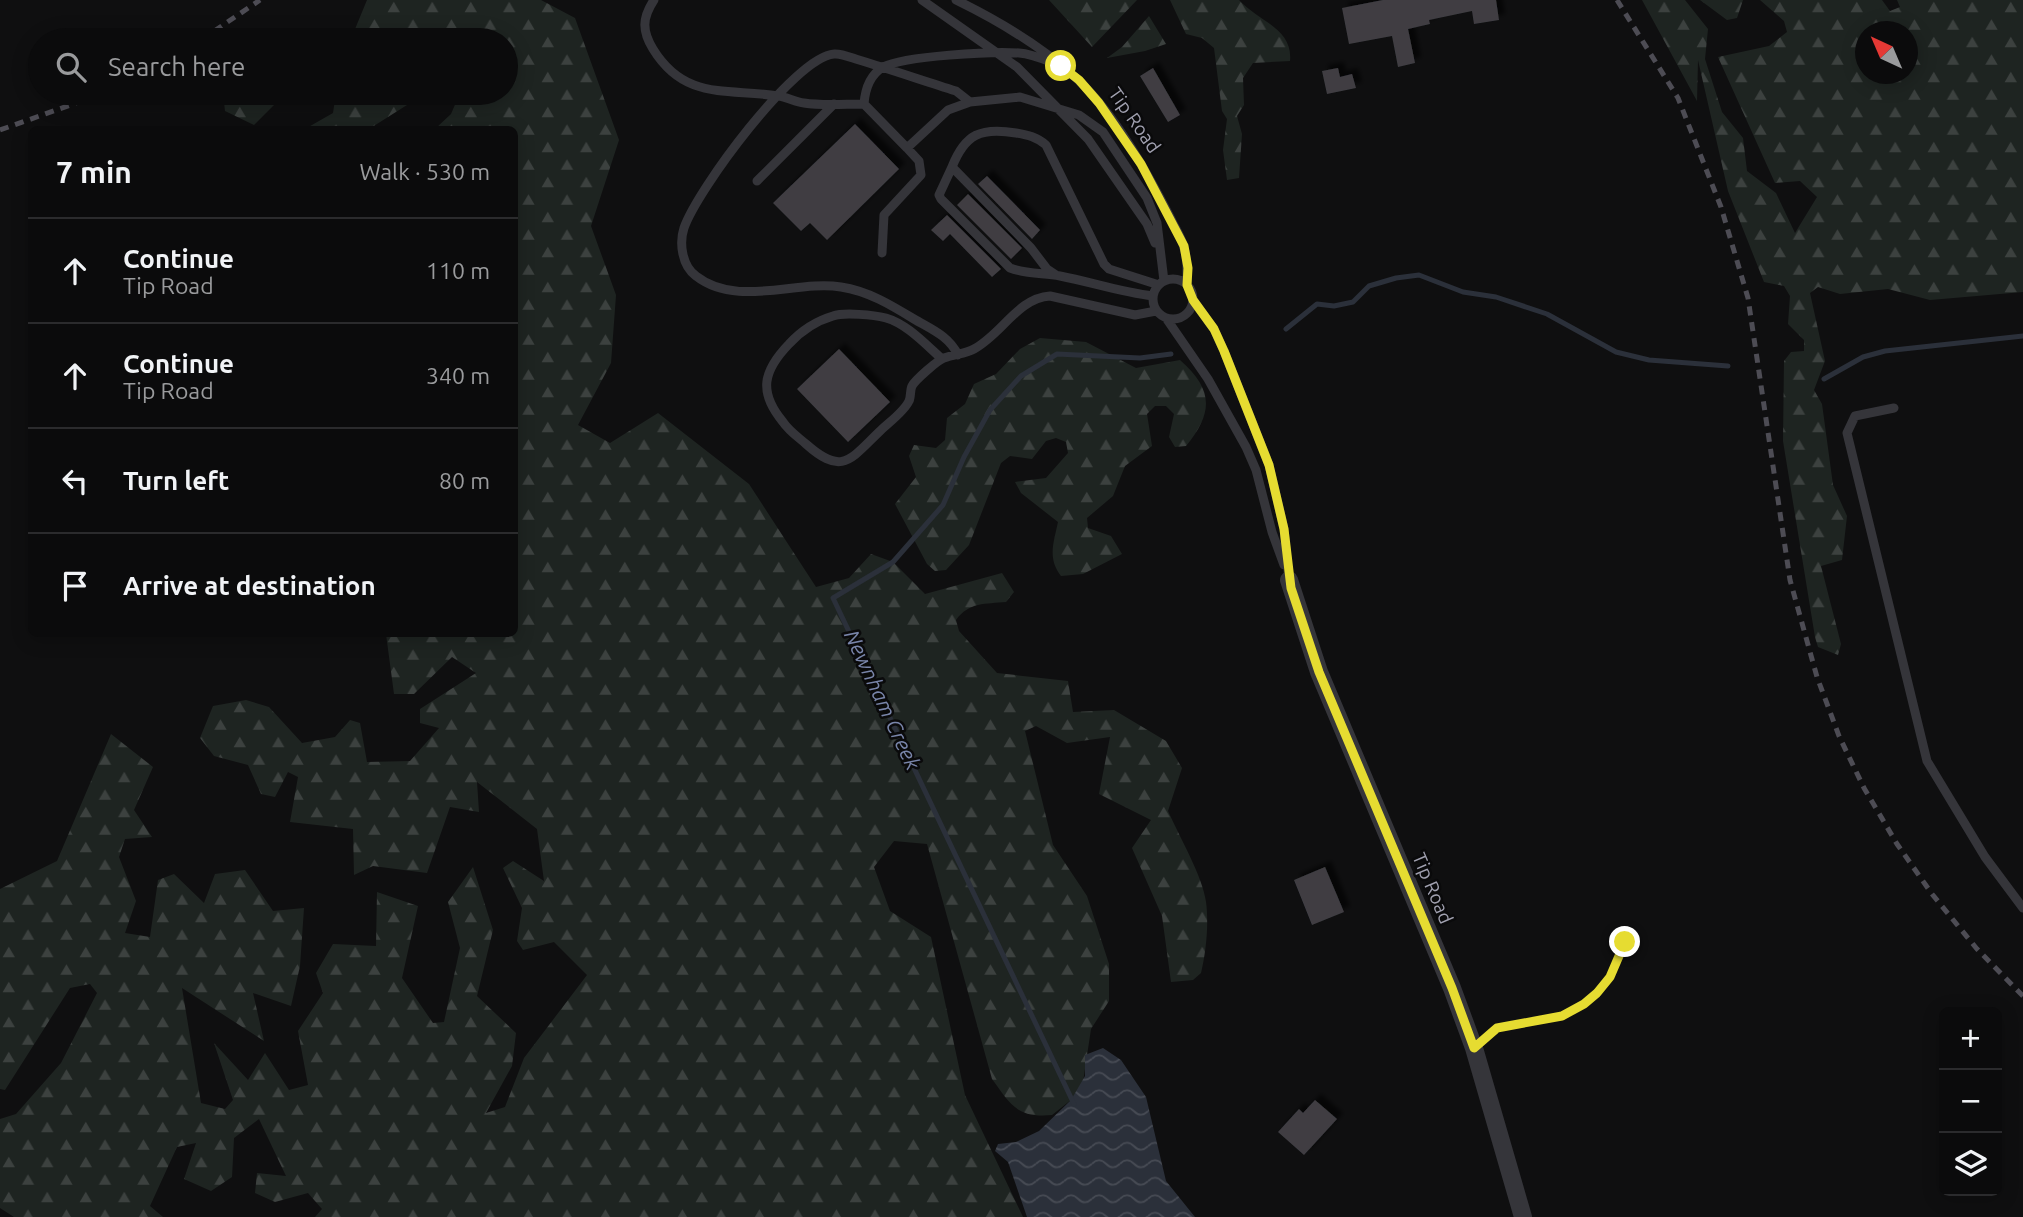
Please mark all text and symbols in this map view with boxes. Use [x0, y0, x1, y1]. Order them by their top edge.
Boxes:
north arrow [1855, 21, 1918, 84]
search box [28, 28, 518, 105]
icon: search [52, 48, 90, 86]
route start [1045, 50, 1076, 81]
text: Search here [108, 52, 245, 81]
street label: Tip Road [1105, 83, 1165, 157]
text: 7 min [56, 155, 132, 189]
text: Walk · 530 m [359, 159, 490, 184]
text: Continue [123, 244, 234, 273]
icon: ahead [56, 252, 94, 290]
text: 110 m [426, 258, 490, 283]
text: Tip Road [123, 273, 214, 298]
text: Continue [123, 349, 234, 378]
icon: ahead [56, 357, 94, 395]
text: 340 m [426, 363, 490, 388]
text: Tip Road [123, 378, 214, 403]
icon: left [56, 462, 94, 500]
text: Turn left [123, 466, 229, 495]
text: 80 m [439, 468, 490, 493]
icon: arrive [56, 567, 94, 605]
text: Arrive at destination [123, 571, 376, 600]
water label: Newnham Creek [840, 626, 926, 774]
street label: Tip Road [1408, 849, 1458, 927]
route end [1609, 926, 1640, 957]
map controls [1939, 1007, 2002, 1196]
button: + [1939, 1007, 2002, 1070]
button: − [1939, 1070, 2002, 1133]
button: layers [1939, 1133, 2002, 1196]

